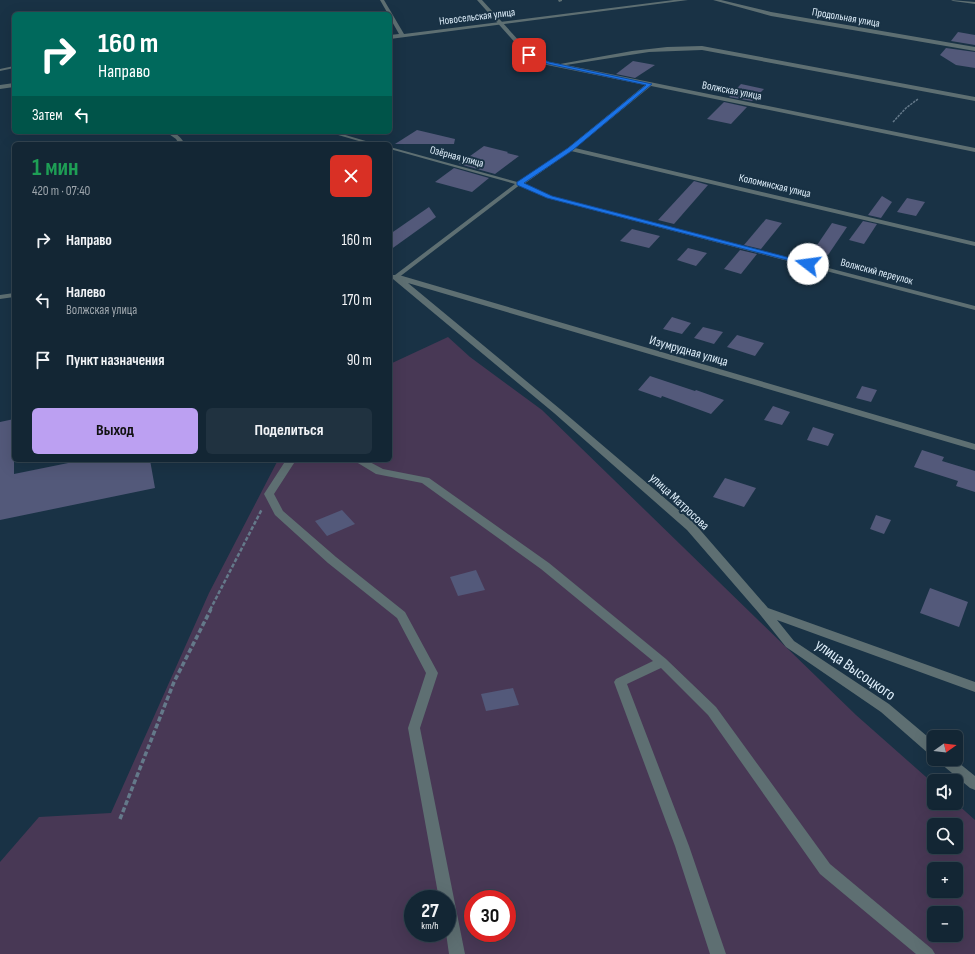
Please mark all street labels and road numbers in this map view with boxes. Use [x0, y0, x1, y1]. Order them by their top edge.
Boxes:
street label: Новосельская улица [438, 5, 516, 28]
street label: Продольная улица [811, 5, 881, 30]
street label: Волжская улица [701, 78, 763, 103]
street label: Озёрная улица [428, 143, 485, 170]
street label: Коломинская улица [738, 171, 812, 200]
street label: Волжский переулок [839, 256, 915, 288]
street label: Изумрудная улица [647, 332, 730, 370]
street label: улица Матросова [646, 470, 713, 534]
street label: улица Высоцкого [811, 636, 899, 705]

